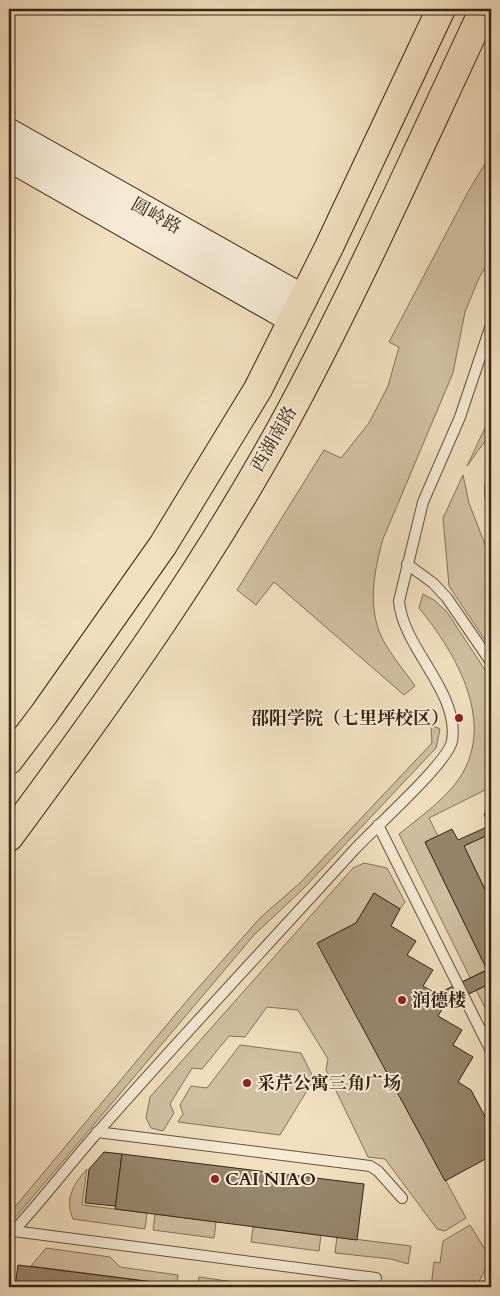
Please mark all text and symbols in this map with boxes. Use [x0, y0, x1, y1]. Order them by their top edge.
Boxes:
street label: 圆岭路 [126, 192, 186, 240]
street label: 西湖南路 [245, 402, 303, 476]
place label: 邵阳学院（七里坪校区） [251, 706, 449, 731]
marker: 邵阳学院（七里坪校区） [453, 712, 465, 724]
place label: 润德楼 [412, 988, 466, 1013]
marker: 润德楼 [396, 994, 408, 1006]
place label: 采芹公寓三角广场 [257, 1071, 401, 1096]
marker: 采芹公寓三角广场 [241, 1077, 253, 1089]
place label: CAI NIAO [225, 1167, 316, 1192]
marker: CAI NIAO [209, 1173, 221, 1185]

